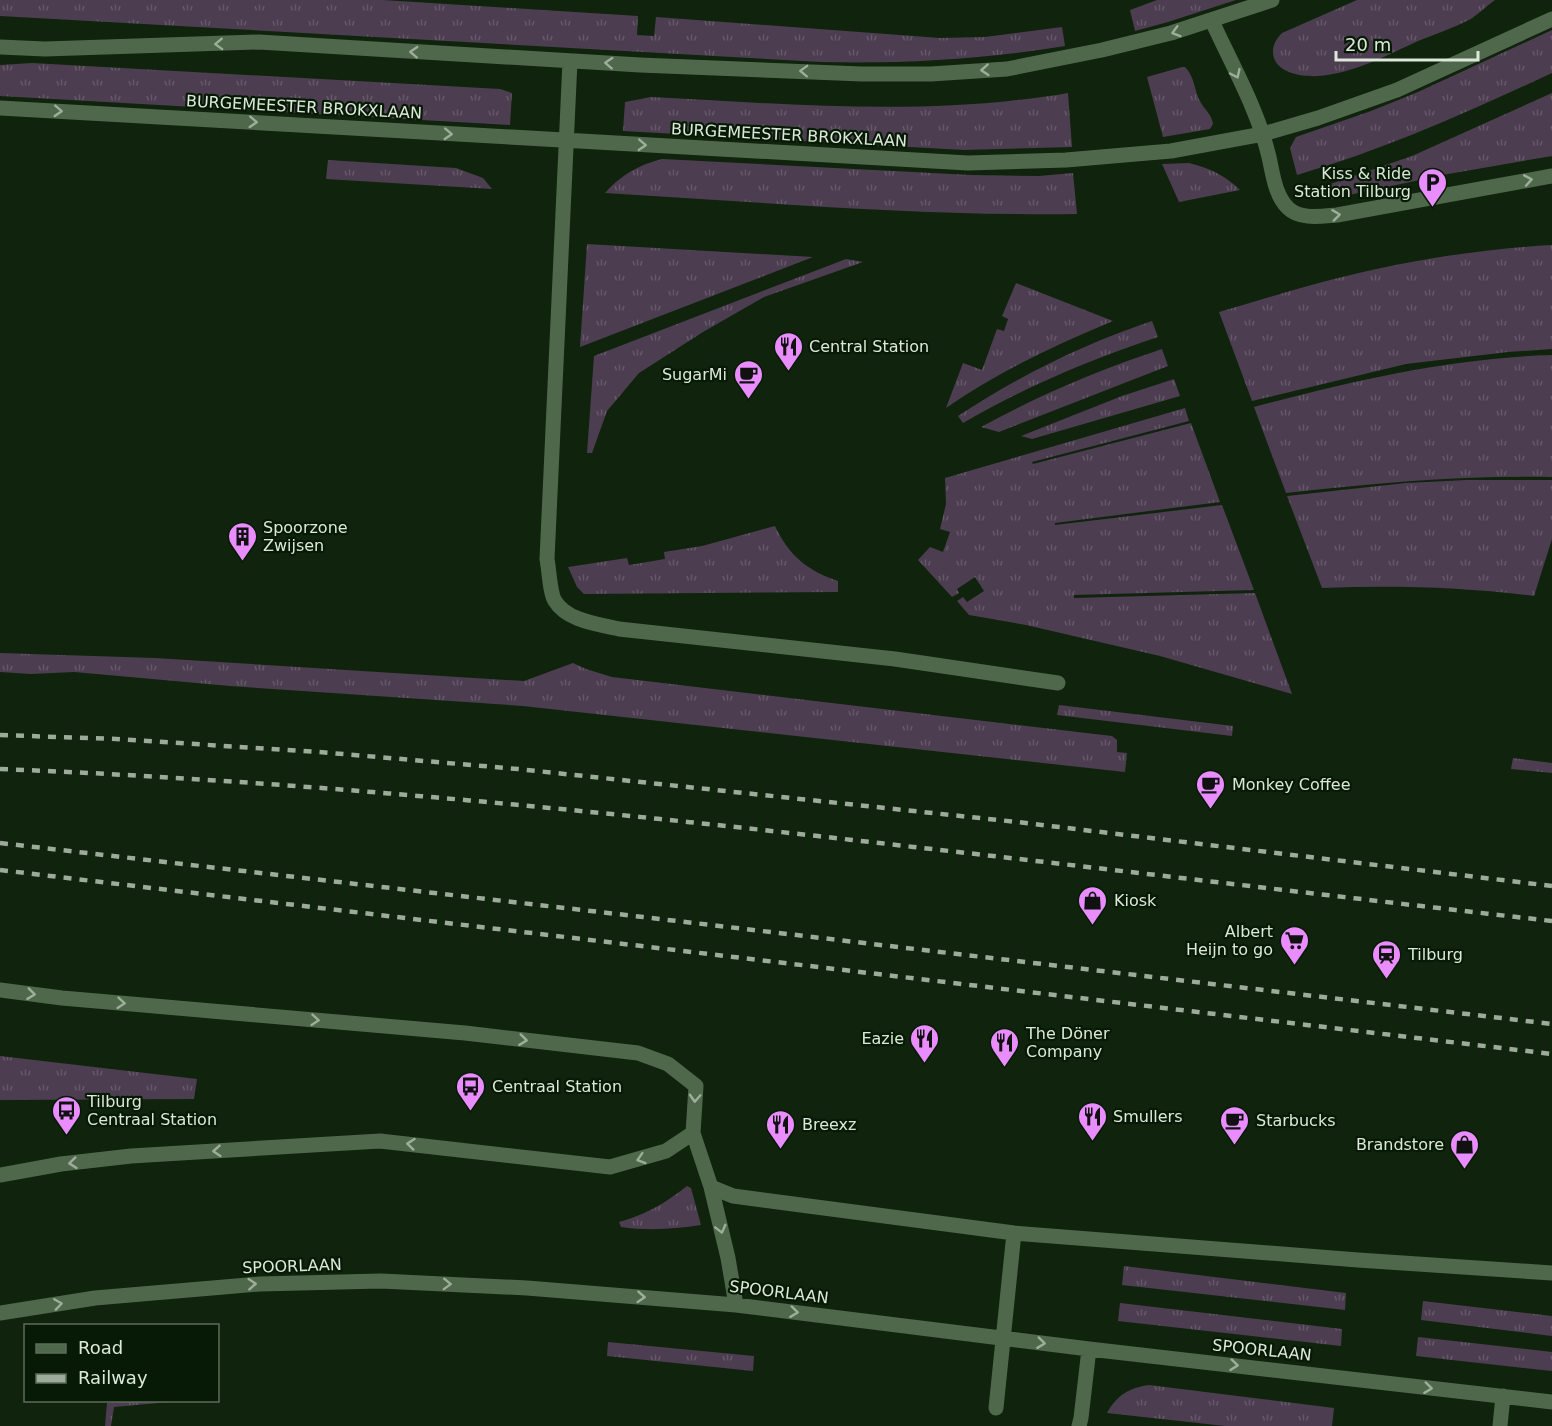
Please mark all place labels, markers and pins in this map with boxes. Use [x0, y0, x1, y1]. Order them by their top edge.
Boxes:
place label: Kiss & Ride Station Tilburg [1294, 164, 1411, 201]
parking icon: Kiss & Ride Station Tilburg [1416, 166, 1448, 208]
restaurant icon: Central Station [772, 330, 804, 372]
place label: Central Station [809, 337, 929, 356]
cafe icon: SugarMi [732, 358, 764, 400]
place label: SugarMi [662, 365, 727, 384]
place label: Spoorzone Zwijsen [263, 518, 348, 555]
building icon: Spoorzone Zwijsen [226, 520, 258, 562]
cafe icon: Monkey Coffee [1195, 768, 1227, 810]
place label: Monkey Coffee [1232, 775, 1351, 794]
shop icon: Kiosk [1077, 884, 1109, 926]
place label: Kiosk [1114, 891, 1157, 910]
place label: Albert Heijn to go [1186, 922, 1273, 959]
supermarket icon: Albert Heijn to go [1278, 924, 1310, 966]
station icon: Tilburg [1371, 938, 1403, 980]
place label: Tilburg [1407, 945, 1463, 964]
restaurant icon: Eazie [909, 1022, 941, 1064]
place label: The Döner Company [1025, 1024, 1110, 1061]
restaurant icon: The Döner Company [989, 1026, 1021, 1068]
place label: Eazie [861, 1029, 904, 1048]
bus stop icon: Centraal Station [455, 1070, 487, 1112]
place label: Centraal Station [492, 1077, 622, 1096]
place label: Tilburg Centraal Station [86, 1092, 217, 1129]
bus stop icon: Tilburg Centraal Station [50, 1094, 82, 1136]
restaurant icon: Smullers [1076, 1100, 1108, 1142]
cafe icon: Starbucks [1219, 1104, 1251, 1146]
place label: Smullers [1113, 1107, 1183, 1126]
restaurant icon: Breexz [765, 1108, 797, 1150]
place label: Starbucks [1256, 1111, 1336, 1130]
place label: Breexz [802, 1115, 856, 1134]
shop icon: Brandstore [1449, 1128, 1481, 1170]
place label: Brandstore [1356, 1135, 1444, 1154]

